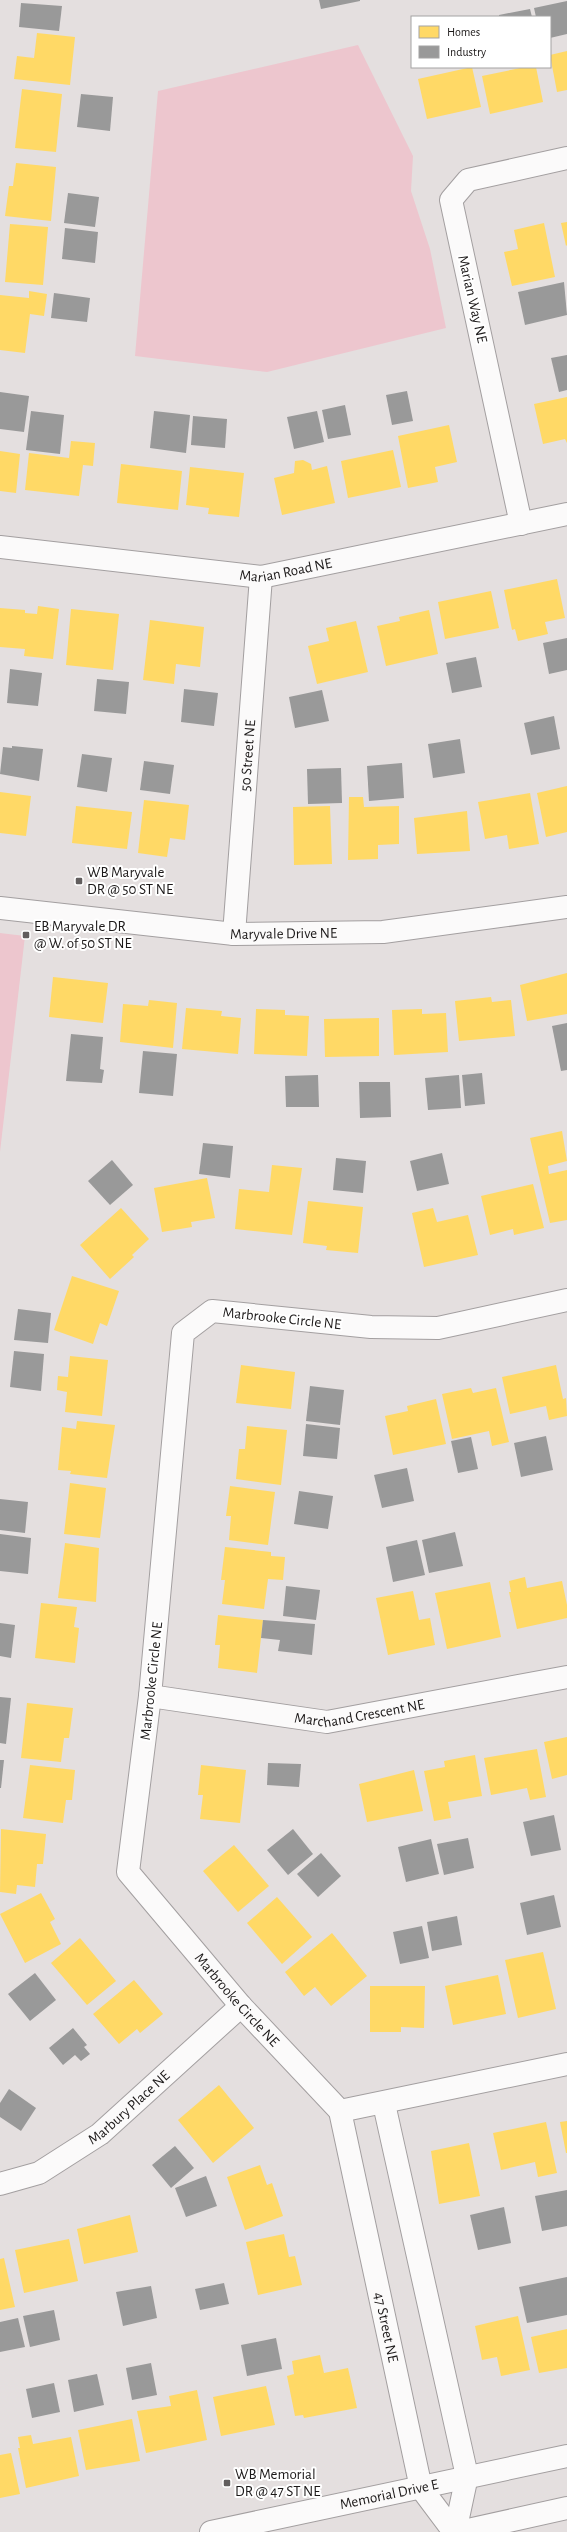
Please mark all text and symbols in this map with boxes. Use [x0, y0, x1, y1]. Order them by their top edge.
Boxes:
legend [411, 16, 551, 68]
text: Homes [447, 26, 480, 38]
text: Industry [447, 46, 486, 59]
street label: Marian Way NE [455, 254, 490, 344]
street label: Marian Road NE [239, 556, 333, 585]
street label: 50 Street NE [238, 719, 258, 792]
place label: WB Maryvale DR @ 50 ST NE [87, 865, 173, 897]
marker: WB Maryvale DR @ 50 ST NE [74, 876, 84, 886]
place label: EB Maryvale DR @ W. of 50 ST NE [34, 919, 132, 951]
street label: Maryvale Drive NE [230, 926, 337, 942]
marker: EB Maryvale DR @ W. of 50 ST NE [21, 930, 31, 940]
street label: Marbrooke Circle NE [222, 1305, 342, 1332]
street label: Marbrooke Circle NE [138, 1621, 165, 1741]
street label: Marchand Crescent NE [293, 1697, 426, 1731]
street label: Marbrooke Circle NE [192, 1950, 282, 2049]
street label: Marbury Place NE [85, 2068, 173, 2148]
street label: 47 Street NE [371, 2291, 401, 2364]
place label: WB Memorial DR @ 47 ST NE [235, 2467, 320, 2499]
street label: Memorial Drive E [338, 2477, 440, 2512]
marker: WB Memorial DR @ 47 ST NE [222, 2478, 232, 2488]

